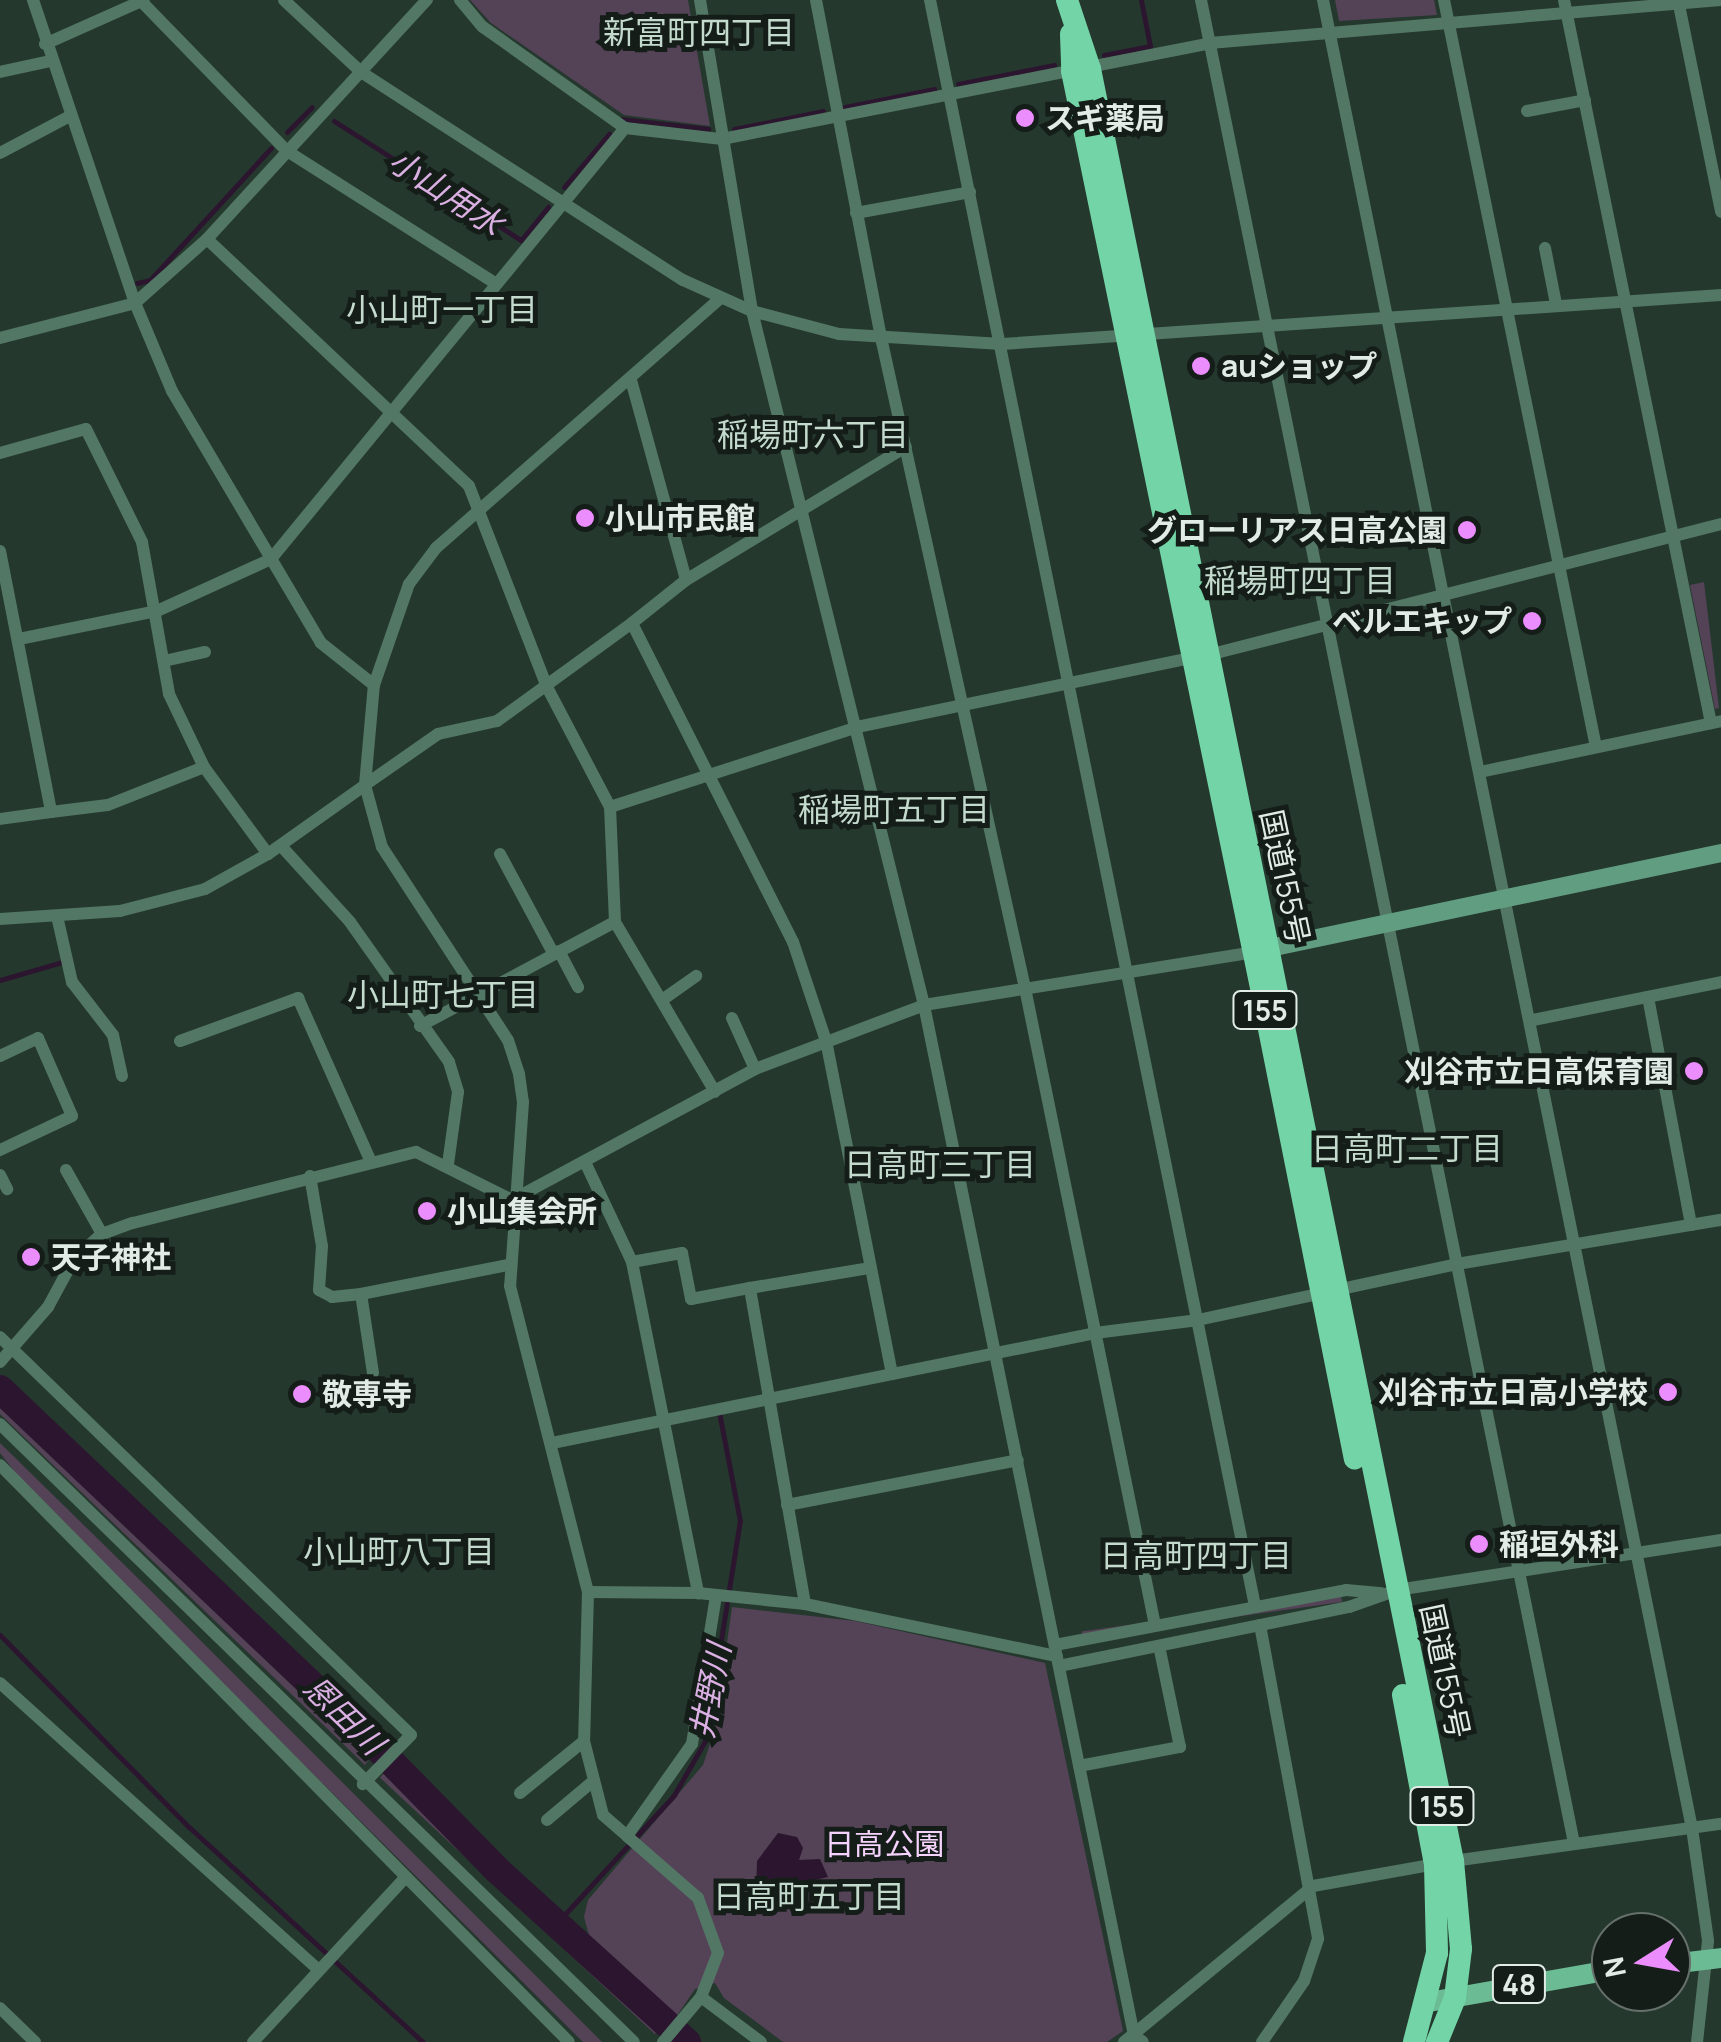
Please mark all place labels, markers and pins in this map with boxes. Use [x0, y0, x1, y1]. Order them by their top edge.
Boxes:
place label: スギ薬局 [1045, 100, 1165, 136]
marker: スギ薬局 [1014, 107, 1036, 129]
place label: auショップ [1221, 348, 1377, 384]
marker: auショップ [1190, 355, 1212, 377]
place label: 小山市民館 [605, 500, 755, 536]
marker: 小山市民館 [574, 507, 596, 529]
place label: グローリアス日高公園 [1147, 512, 1447, 548]
marker: グローリアス日高公園 [1456, 519, 1478, 541]
place label: ベルエキップ [1332, 603, 1512, 639]
marker: ベルエキップ [1521, 610, 1543, 632]
place label: 刈谷市立日高保育園 [1404, 1053, 1674, 1089]
marker: 刈谷市立日高保育園 [1683, 1060, 1705, 1082]
place label: 小山集会所 [447, 1193, 597, 1229]
marker: 小山集会所 [416, 1200, 438, 1222]
place label: 天子神社 [51, 1239, 171, 1275]
marker: 天子神社 [20, 1246, 42, 1268]
place label: 刈谷市立日高小学校 [1378, 1374, 1648, 1410]
place label: 敬専寺 [322, 1376, 412, 1412]
marker: 刈谷市立日高小学校 [1657, 1381, 1679, 1403]
marker: 敬専寺 [291, 1383, 313, 1405]
place label: 稲垣外科 [1499, 1526, 1619, 1562]
marker: 稲垣外科 [1468, 1533, 1490, 1555]

